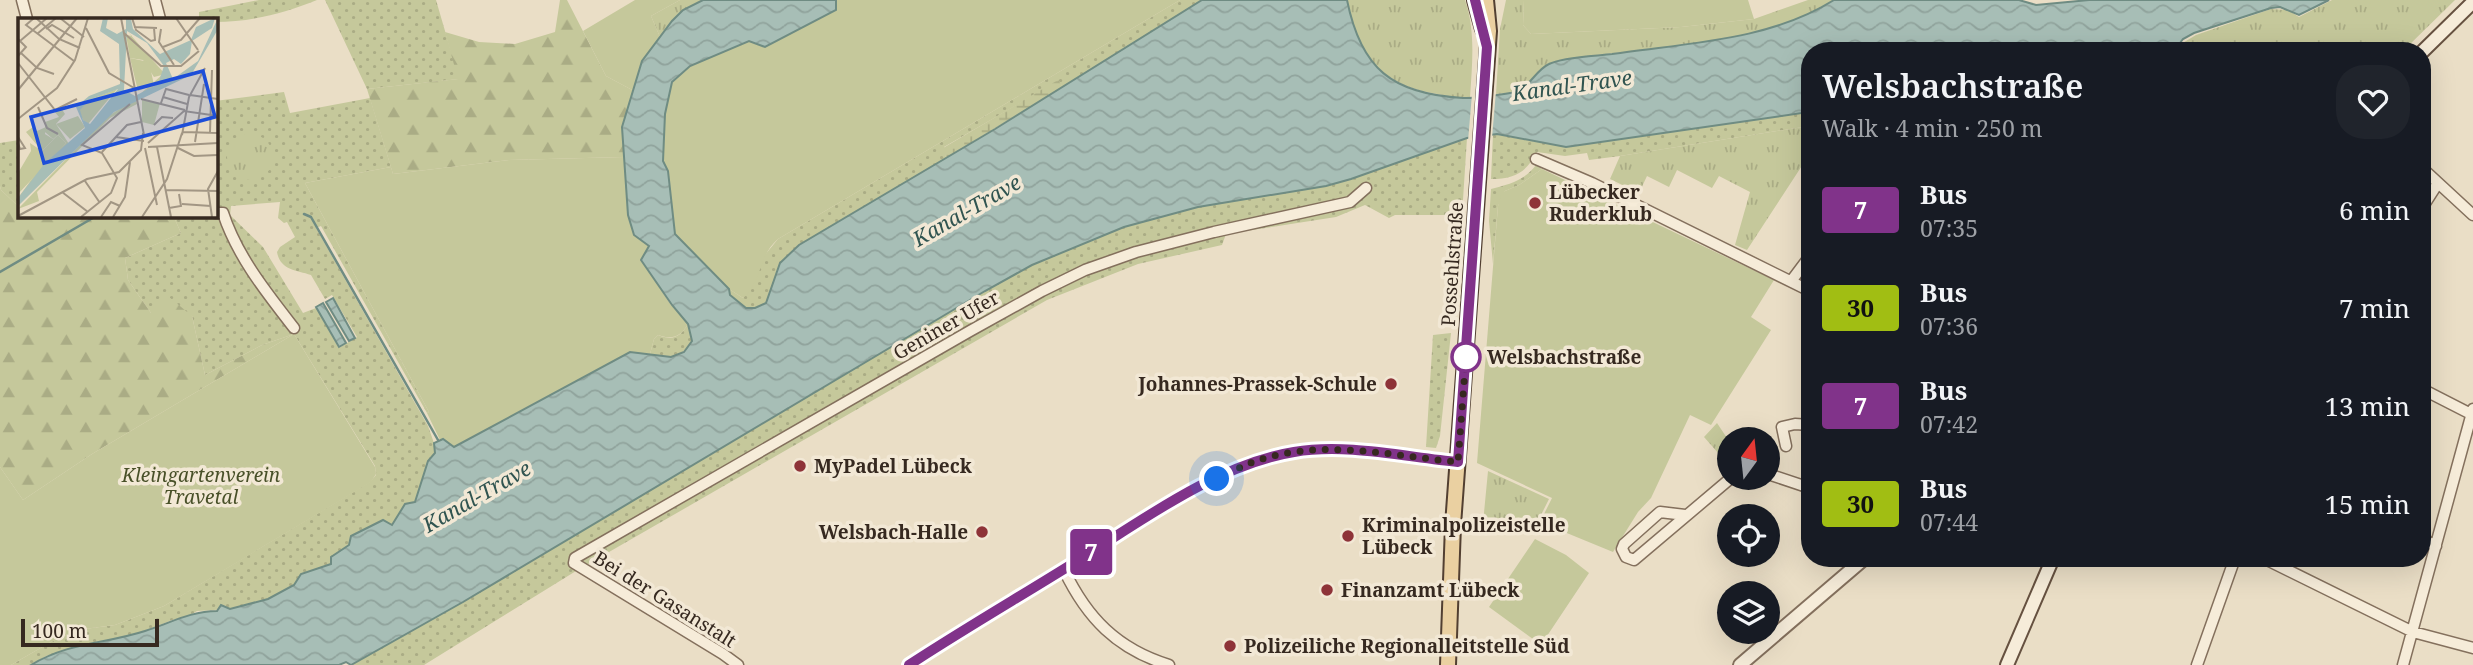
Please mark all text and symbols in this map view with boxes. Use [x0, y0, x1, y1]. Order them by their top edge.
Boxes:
inset map [18, 18, 217, 217]
water label: Kanal-Trave [1509, 63, 1634, 107]
text: Welsbachstraße [1822, 63, 2083, 108]
button: heart [2336, 65, 2410, 139]
text: Walk · 4 min · 250 m [1822, 112, 2042, 144]
water label: Kanal-Trave [906, 168, 1026, 253]
text: Bus [1920, 176, 1967, 212]
place label: Lübecker Ruderklub [1549, 179, 1652, 227]
text: 6 min [2339, 192, 2410, 228]
text: 7 [1854, 193, 1867, 226]
marker: Lübecker Ruderklub [1527, 195, 1543, 211]
street label: Possehlstraße [1435, 201, 1469, 327]
text: 07:35 [1920, 212, 1978, 244]
text: Bus [1920, 274, 1967, 310]
street label: Geniner Ufer [888, 284, 1004, 366]
text: 7 min [2339, 290, 2410, 326]
text: 30 [1847, 291, 1874, 324]
text: 07:36 [1920, 310, 1978, 342]
marker: Welsbachstraße [1451, 342, 1481, 372]
place label: Welsbachstraße [1487, 344, 1641, 370]
place label: Johannes-Prassek-Schule [1137, 371, 1377, 397]
text: Bus [1920, 372, 1967, 408]
marker: Johannes-Prassek-Schule [1383, 376, 1399, 392]
text: 13 min [2325, 388, 2410, 424]
text: 7 [1854, 389, 1867, 422]
text: 07:42 [1920, 408, 1978, 440]
north arrow [1717, 427, 1780, 490]
map controls [1717, 427, 1780, 644]
place label: MyPadel Lübeck [814, 453, 973, 479]
water label: Kanal-Trave [416, 454, 536, 539]
marker: MyPadel Lübeck [792, 458, 808, 474]
your location [1199, 461, 1234, 496]
park label: Kleingartenverein Travetal [121, 462, 281, 510]
text: Bus [1920, 470, 1967, 506]
text: 15 min [2325, 486, 2410, 522]
text: 30 [1847, 487, 1874, 520]
button: locate [1717, 504, 1780, 567]
text: 07:44 [1920, 506, 1978, 538]
place label: Kriminalpolizeistelle Lübeck [1362, 512, 1566, 560]
place label: Welsbach-Halle [819, 519, 968, 545]
marker: Welsbach-Halle [974, 524, 990, 540]
marker: Kriminalpolizeistelle Lübeck [1340, 528, 1356, 544]
line badge: 7 [1068, 529, 1114, 575]
text: 7 [1084, 535, 1098, 568]
street label: Bei der Gasanstalt [589, 545, 742, 654]
place label: Finanzamt Lübeck [1341, 577, 1520, 603]
button: layers [1717, 581, 1780, 644]
marker: Finanzamt Lübeck [1319, 582, 1335, 598]
scale bar [21, 616, 159, 648]
text: 100 m [32, 618, 87, 644]
place label: Polizeiliche Regionalleitstelle Süd [1244, 633, 1570, 659]
marker: Polizeiliche Regionalleitstelle Süd [1222, 638, 1238, 654]

